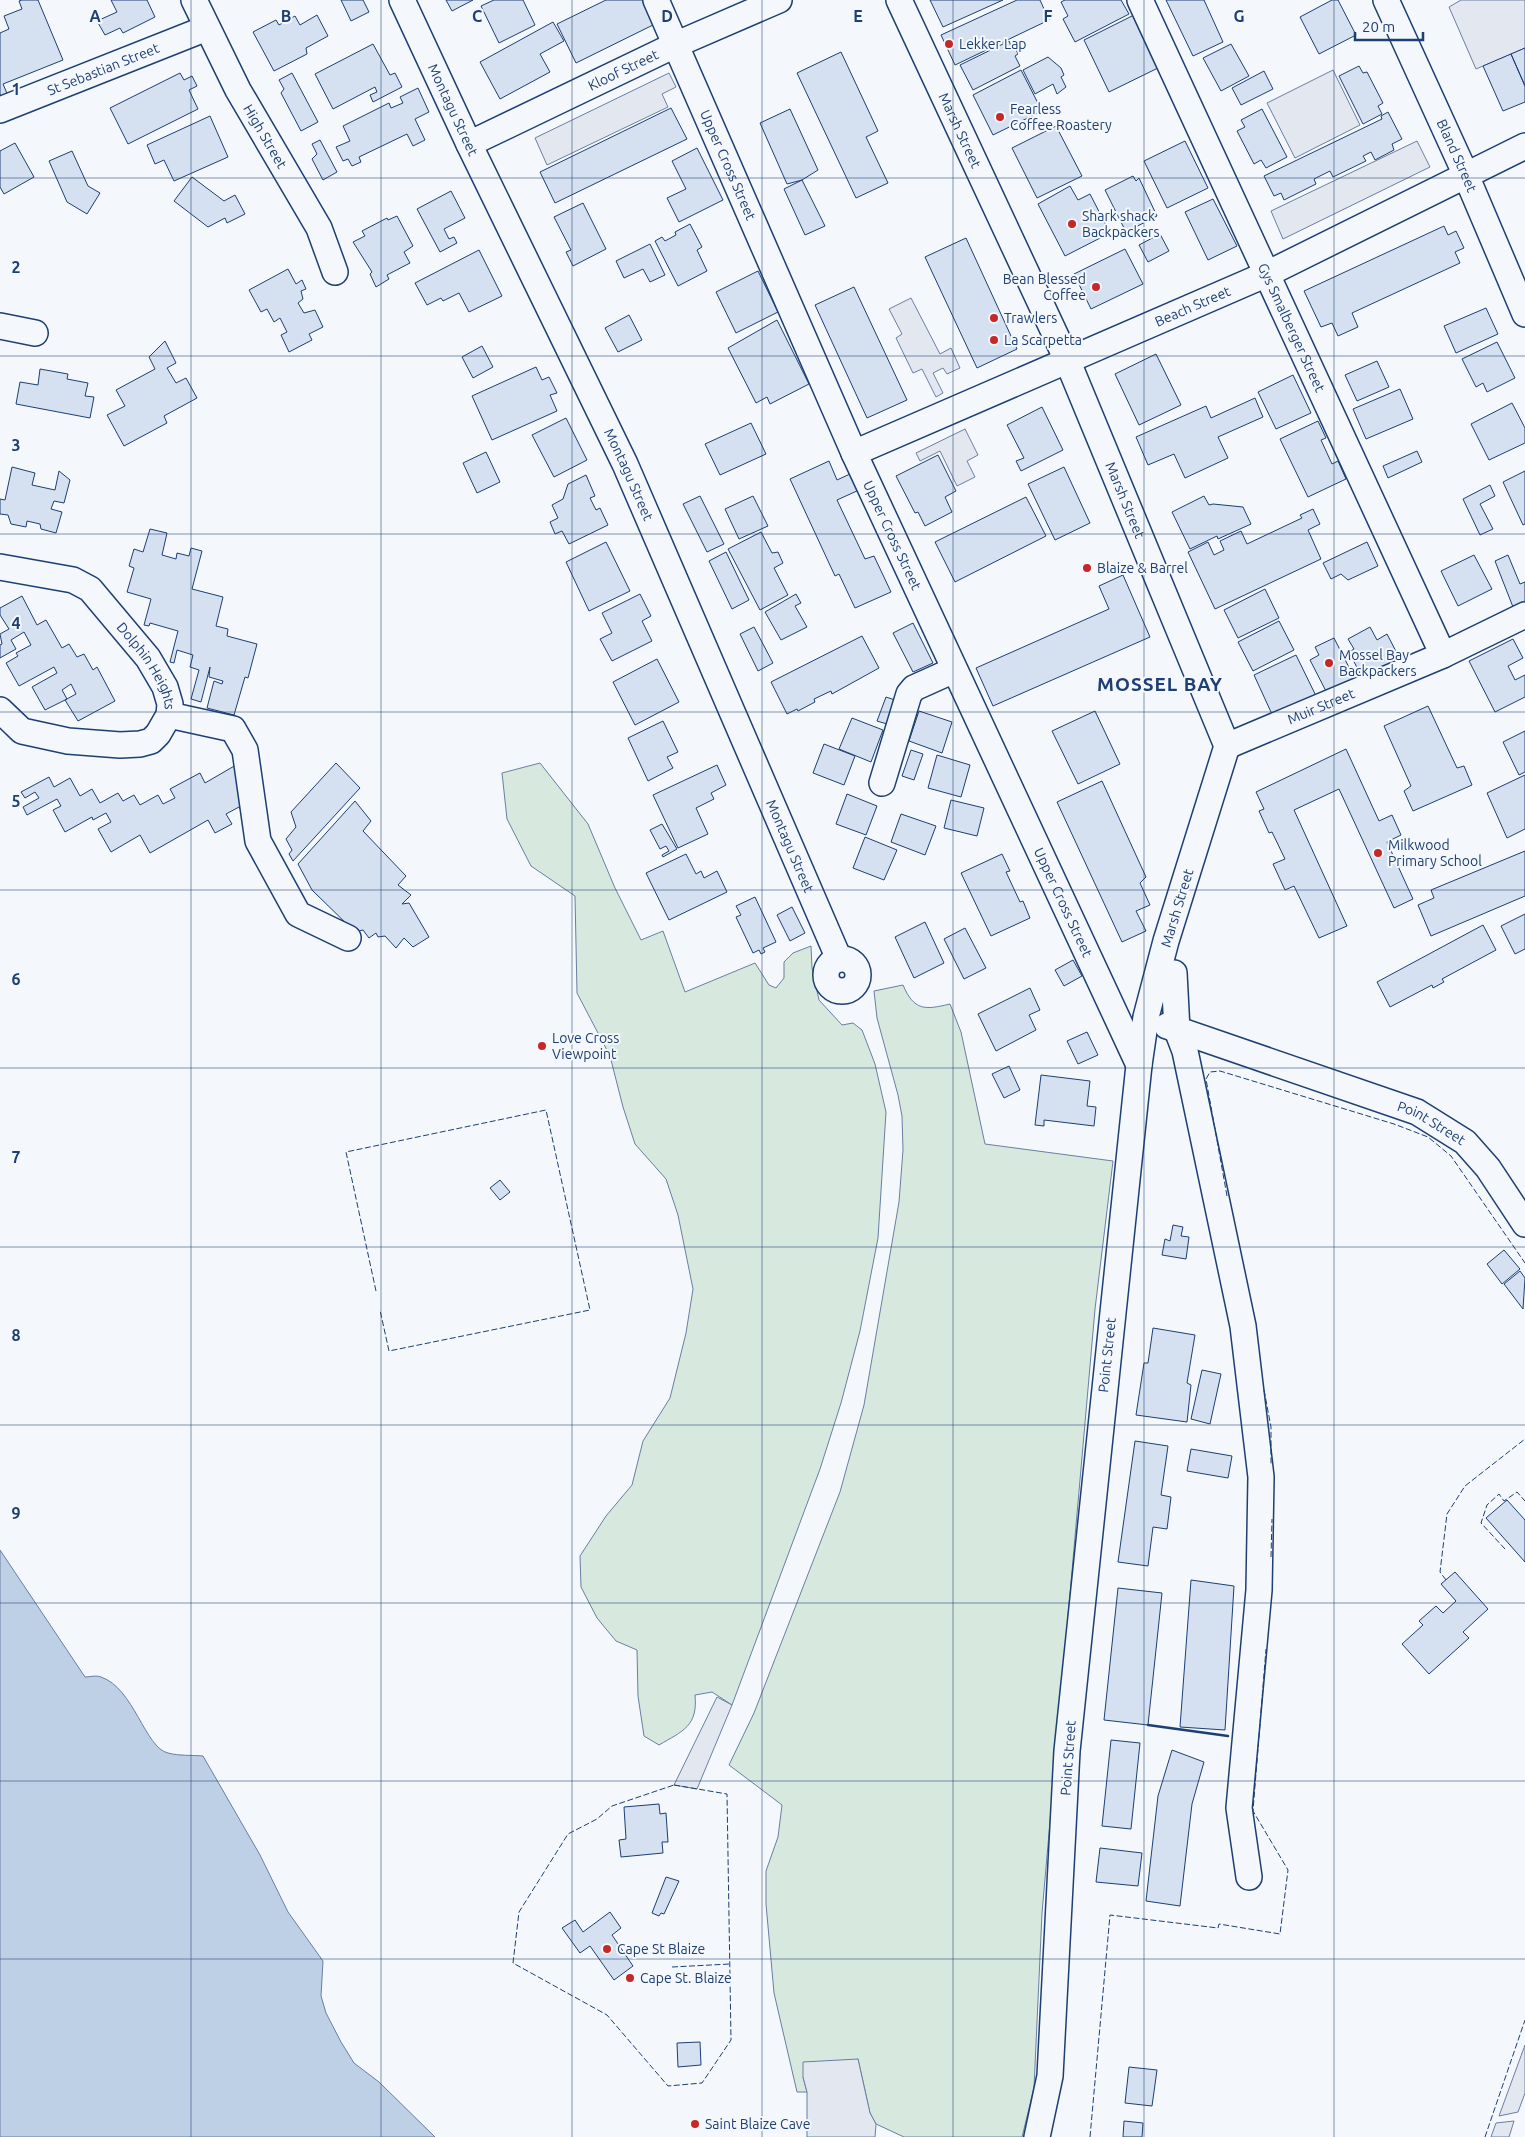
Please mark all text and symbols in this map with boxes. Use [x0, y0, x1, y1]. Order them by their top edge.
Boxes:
text: A [89, 7, 101, 25]
text: B [281, 7, 291, 25]
text: C [472, 7, 482, 25]
text: D [661, 7, 673, 25]
text: E [853, 7, 863, 25]
text: F [1044, 7, 1053, 25]
text: G [1233, 7, 1245, 25]
scale bar [1355, 10, 1422, 42]
text: 20 m [1362, 18, 1395, 35]
place label: Lekker Lap [959, 36, 1027, 52]
marker: Lekker Lap [943, 38, 955, 50]
street label: St Sebastian Street [45, 40, 162, 98]
street label: Kloof Street [585, 46, 661, 94]
street label: Montagu Street [425, 61, 482, 159]
text: 1 [11, 80, 21, 98]
street label: Marsh Street [936, 90, 985, 171]
street label: High Street [240, 101, 291, 172]
place label: Fearless Coffee Roastery [1010, 101, 1112, 133]
street label: Upper Cross Street [697, 107, 759, 223]
marker: Fearless Coffee Roastery [994, 111, 1006, 123]
street label: Bland Street [1433, 117, 1480, 195]
place label: Shark shack Backpackers [1082, 208, 1160, 240]
marker: Shark shack Backpackers [1066, 218, 1078, 230]
text: 2 [11, 258, 21, 276]
street label: Gys Smalberger Street [1255, 261, 1328, 395]
place label: Bean Blessed Coffee [1003, 271, 1086, 303]
marker: Bean Blessed Coffee [1090, 281, 1102, 293]
street label: Beach Street [1152, 283, 1233, 330]
place label: Trawlers [1004, 310, 1057, 326]
marker: Trawlers [988, 312, 1000, 324]
place label: La Scarpetta [1004, 332, 1082, 348]
marker: La Scarpetta [988, 334, 1000, 346]
street label: Montagu Street [601, 426, 657, 524]
text: 3 [11, 436, 21, 454]
street label: Marsh Street [1102, 460, 1148, 541]
street label: Upper Cross Street [860, 478, 925, 593]
place label: Blaize & Barrel [1097, 560, 1188, 576]
marker: Blaize & Barrel [1081, 562, 1093, 574]
text: 4 [11, 614, 21, 632]
street label: Dolphin Heights [113, 619, 178, 710]
place label: Mossel Bay Backpackers [1339, 647, 1417, 679]
marker: Mossel Bay Backpackers [1323, 657, 1335, 669]
district label: MOSSEL BAY [1097, 673, 1223, 695]
street label: Muir Street [1285, 685, 1357, 728]
text: 5 [11, 792, 21, 810]
street label: Montagu Street [763, 797, 817, 895]
place label: Milkwood Primary School [1388, 837, 1482, 869]
street label: Upper Cross Street [1031, 845, 1096, 960]
marker: Milkwood Primary School [1372, 847, 1384, 859]
street label: Marsh Street [1158, 866, 1197, 949]
text: 6 [11, 970, 21, 988]
place label: Love Cross Viewpoint [552, 1030, 619, 1062]
marker: Love Cross Viewpoint [536, 1040, 548, 1052]
street label: Point Street [1395, 1098, 1469, 1148]
text: 7 [11, 1148, 21, 1166]
street label: Point Street [1095, 1316, 1119, 1393]
text: 8 [11, 1326, 21, 1344]
text: 9 [11, 1504, 21, 1522]
street label: Point Street [1057, 1719, 1079, 1796]
place label: Cape St Blaize [617, 1941, 705, 1957]
marker: Cape St Blaize [601, 1943, 613, 1955]
place label: Cape St. Blaize [640, 1970, 732, 1986]
marker: Cape St. Blaize [624, 1972, 636, 1984]
place label: Saint Blaize Cave [705, 2116, 810, 2132]
marker: Saint Blaize Cave [689, 2118, 701, 2130]

